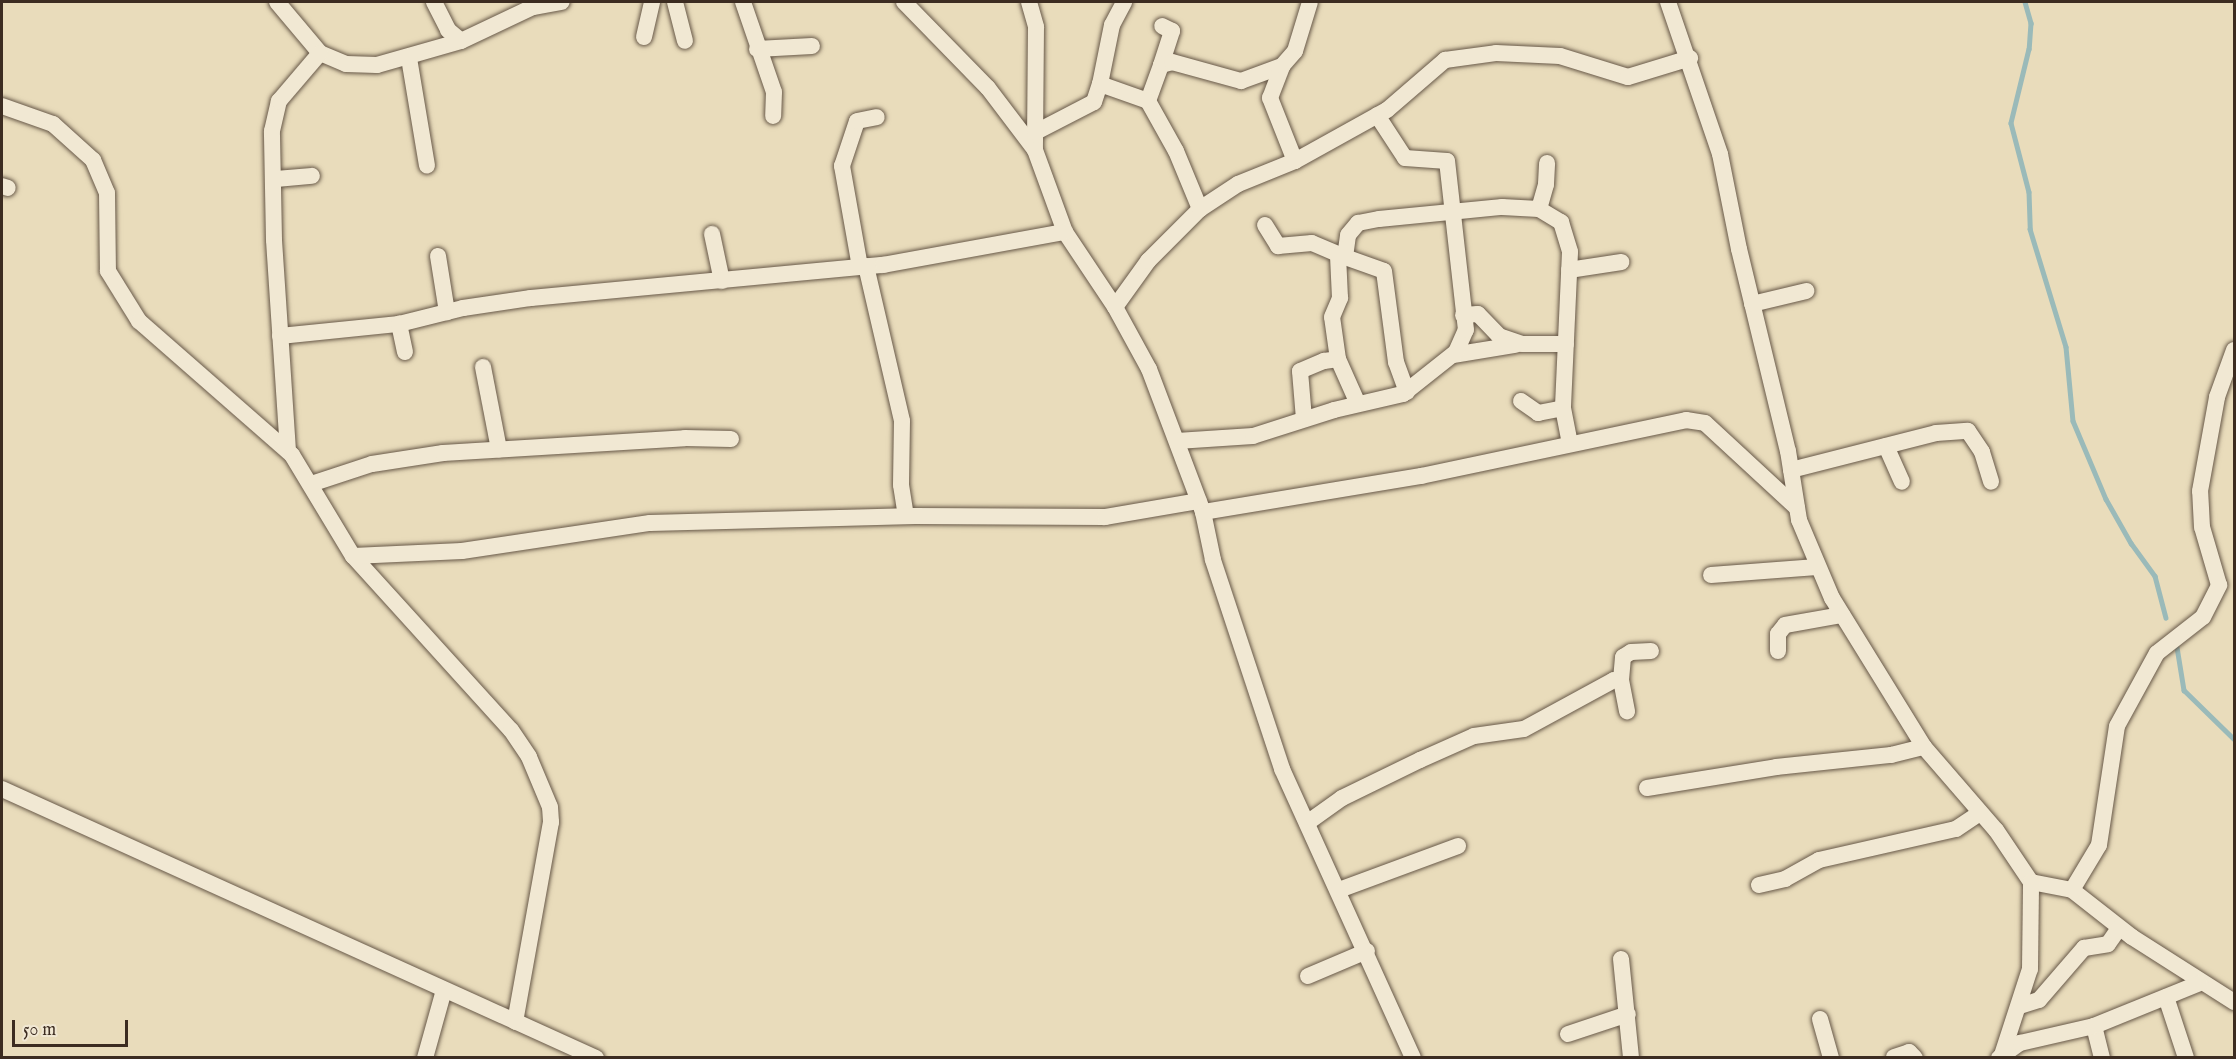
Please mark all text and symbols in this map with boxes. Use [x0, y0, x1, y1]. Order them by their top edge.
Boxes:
scale bar [15, 1008, 130, 1046]
text: 50 m [23, 1019, 56, 1042]

